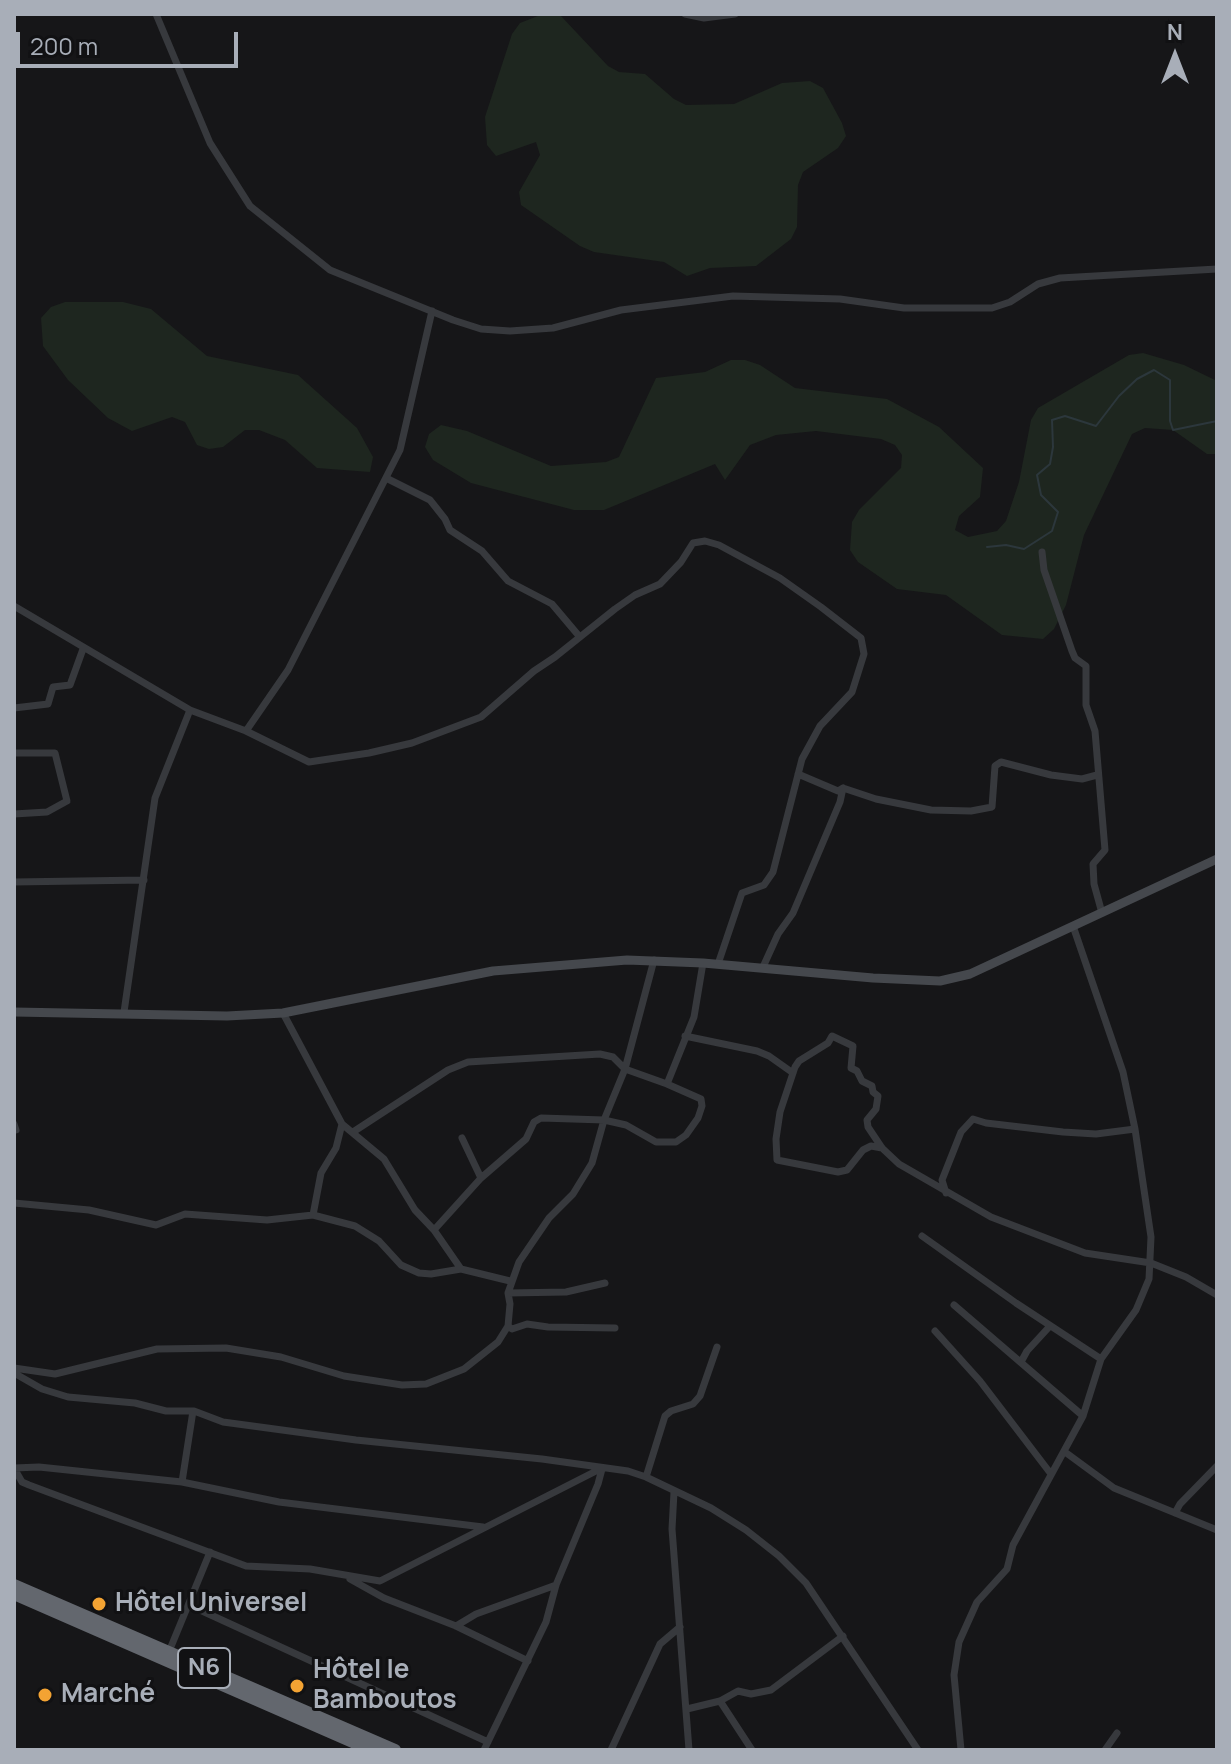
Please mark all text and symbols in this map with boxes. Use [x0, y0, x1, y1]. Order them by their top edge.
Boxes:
scale bar [20, 16, 242, 66]
north arrow [1135, 16, 1215, 96]
text: N [1167, 17, 1183, 47]
text: 200 m [30, 29, 98, 62]
place label: Hôtel Universel [115, 1588, 307, 1620]
marker: Hôtel Universel [90, 1595, 108, 1613]
road number: N6 [178, 1648, 230, 1688]
place label: Hôtel le Bamboutos [313, 1655, 456, 1716]
marker: Hôtel le Bamboutos [288, 1677, 306, 1695]
place label: Marché [61, 1679, 155, 1711]
marker: Marché [36, 1686, 54, 1704]

